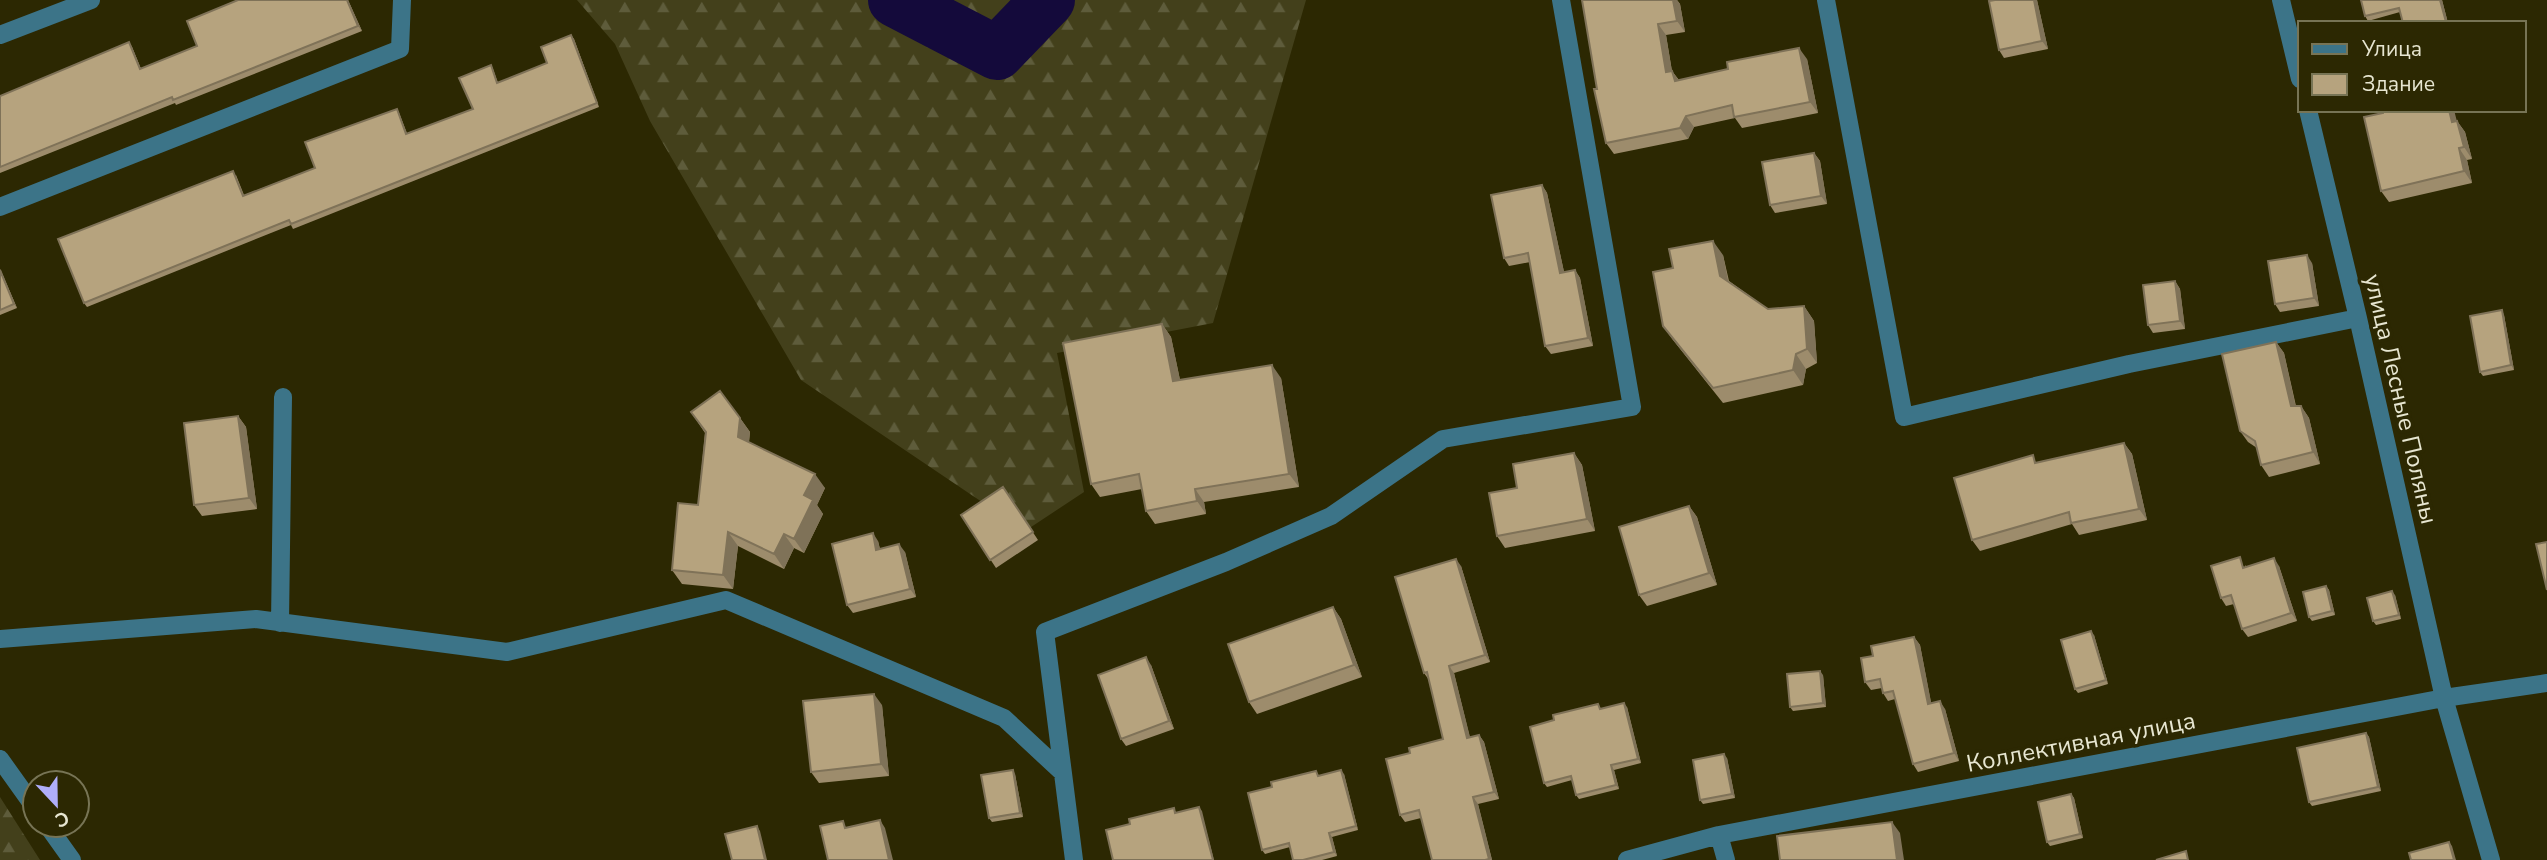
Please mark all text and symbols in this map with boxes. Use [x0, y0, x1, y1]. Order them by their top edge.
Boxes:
legend [2298, 21, 2526, 112]
text: Улица [2361, 35, 2422, 63]
text: Здание [2362, 70, 2435, 98]
street label: улица Лесные Поляны [2357, 271, 2445, 527]
street label: Коллективная улица [1964, 704, 2198, 780]
north arrow [21, 769, 91, 839]
text: С [51, 804, 73, 833]

